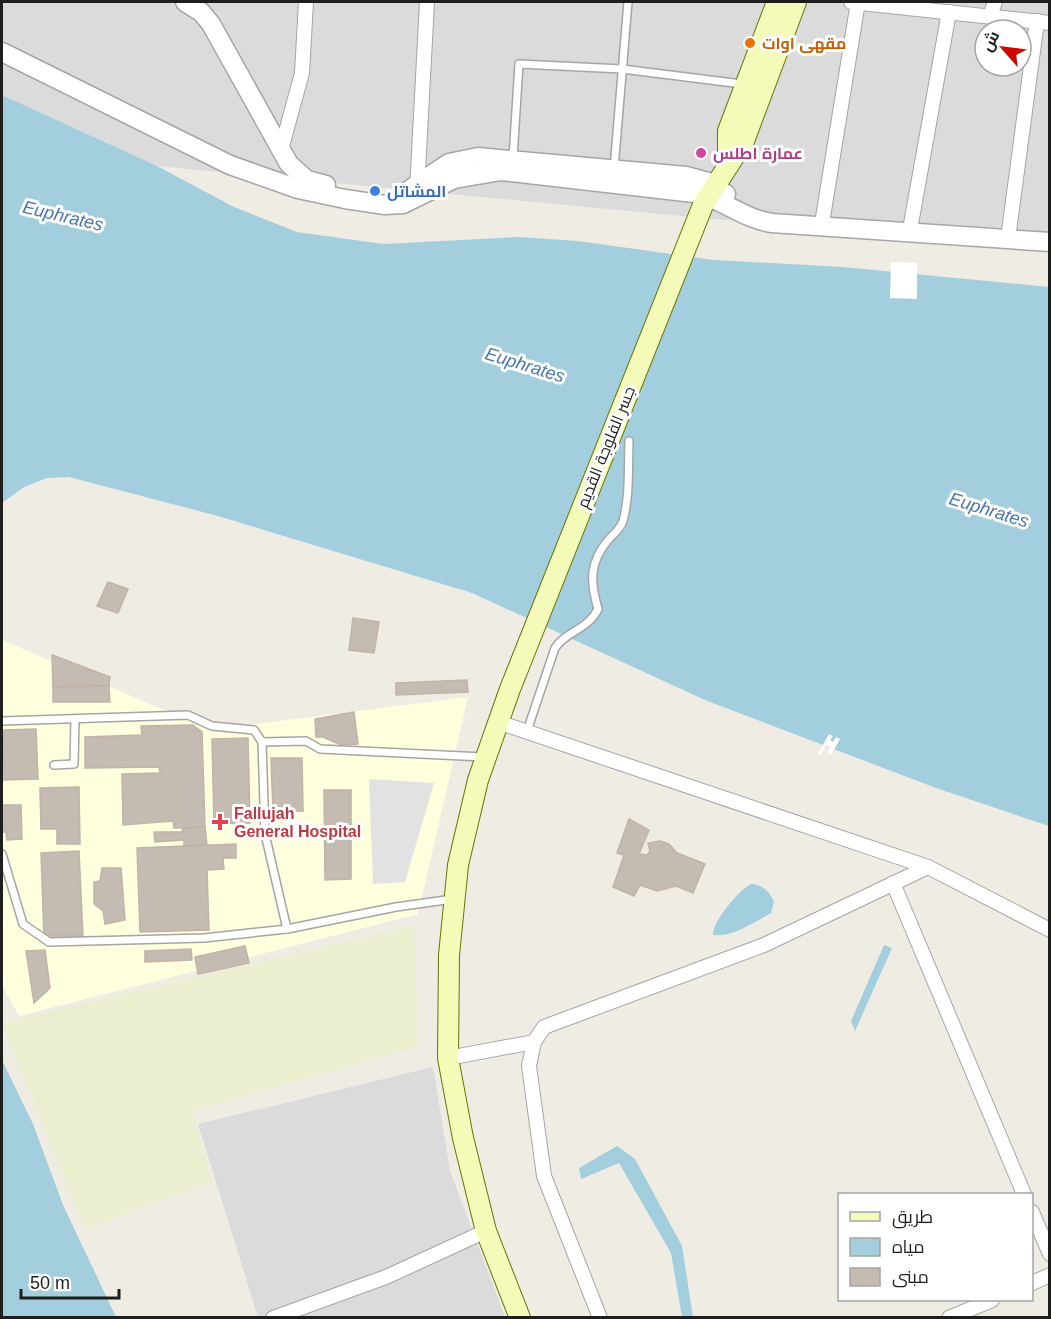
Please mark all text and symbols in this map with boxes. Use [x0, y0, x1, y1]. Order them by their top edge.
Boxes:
north arrow [973, 18, 1033, 78]
text: ش [978, 28, 1003, 55]
place label: مقهى اوات [762, 35, 846, 53]
marker: مقهى اوات [743, 36, 757, 50]
place label: عمارة اطلس [713, 145, 803, 163]
marker: عمارة اطلس [694, 146, 708, 160]
place label: المشاتل [387, 183, 446, 201]
marker: المشاتل [368, 184, 382, 198]
water label: Euphrates [21, 197, 105, 235]
water label: Euphrates [483, 343, 567, 387]
street label: جسر الفلوجة القديم [574, 384, 641, 511]
water label: Euphrates [947, 488, 1031, 532]
place label: Fallujah General Hospital [234, 805, 361, 840]
marker: Fallujah General Hospital [211, 813, 229, 831]
legend [838, 1193, 1033, 1301]
text: طريق [892, 1207, 933, 1229]
text: مياه [892, 1237, 925, 1257]
scale bar [21, 1262, 118, 1300]
text: مبنى [892, 1267, 929, 1288]
text: 50 m [30, 1273, 70, 1293]

